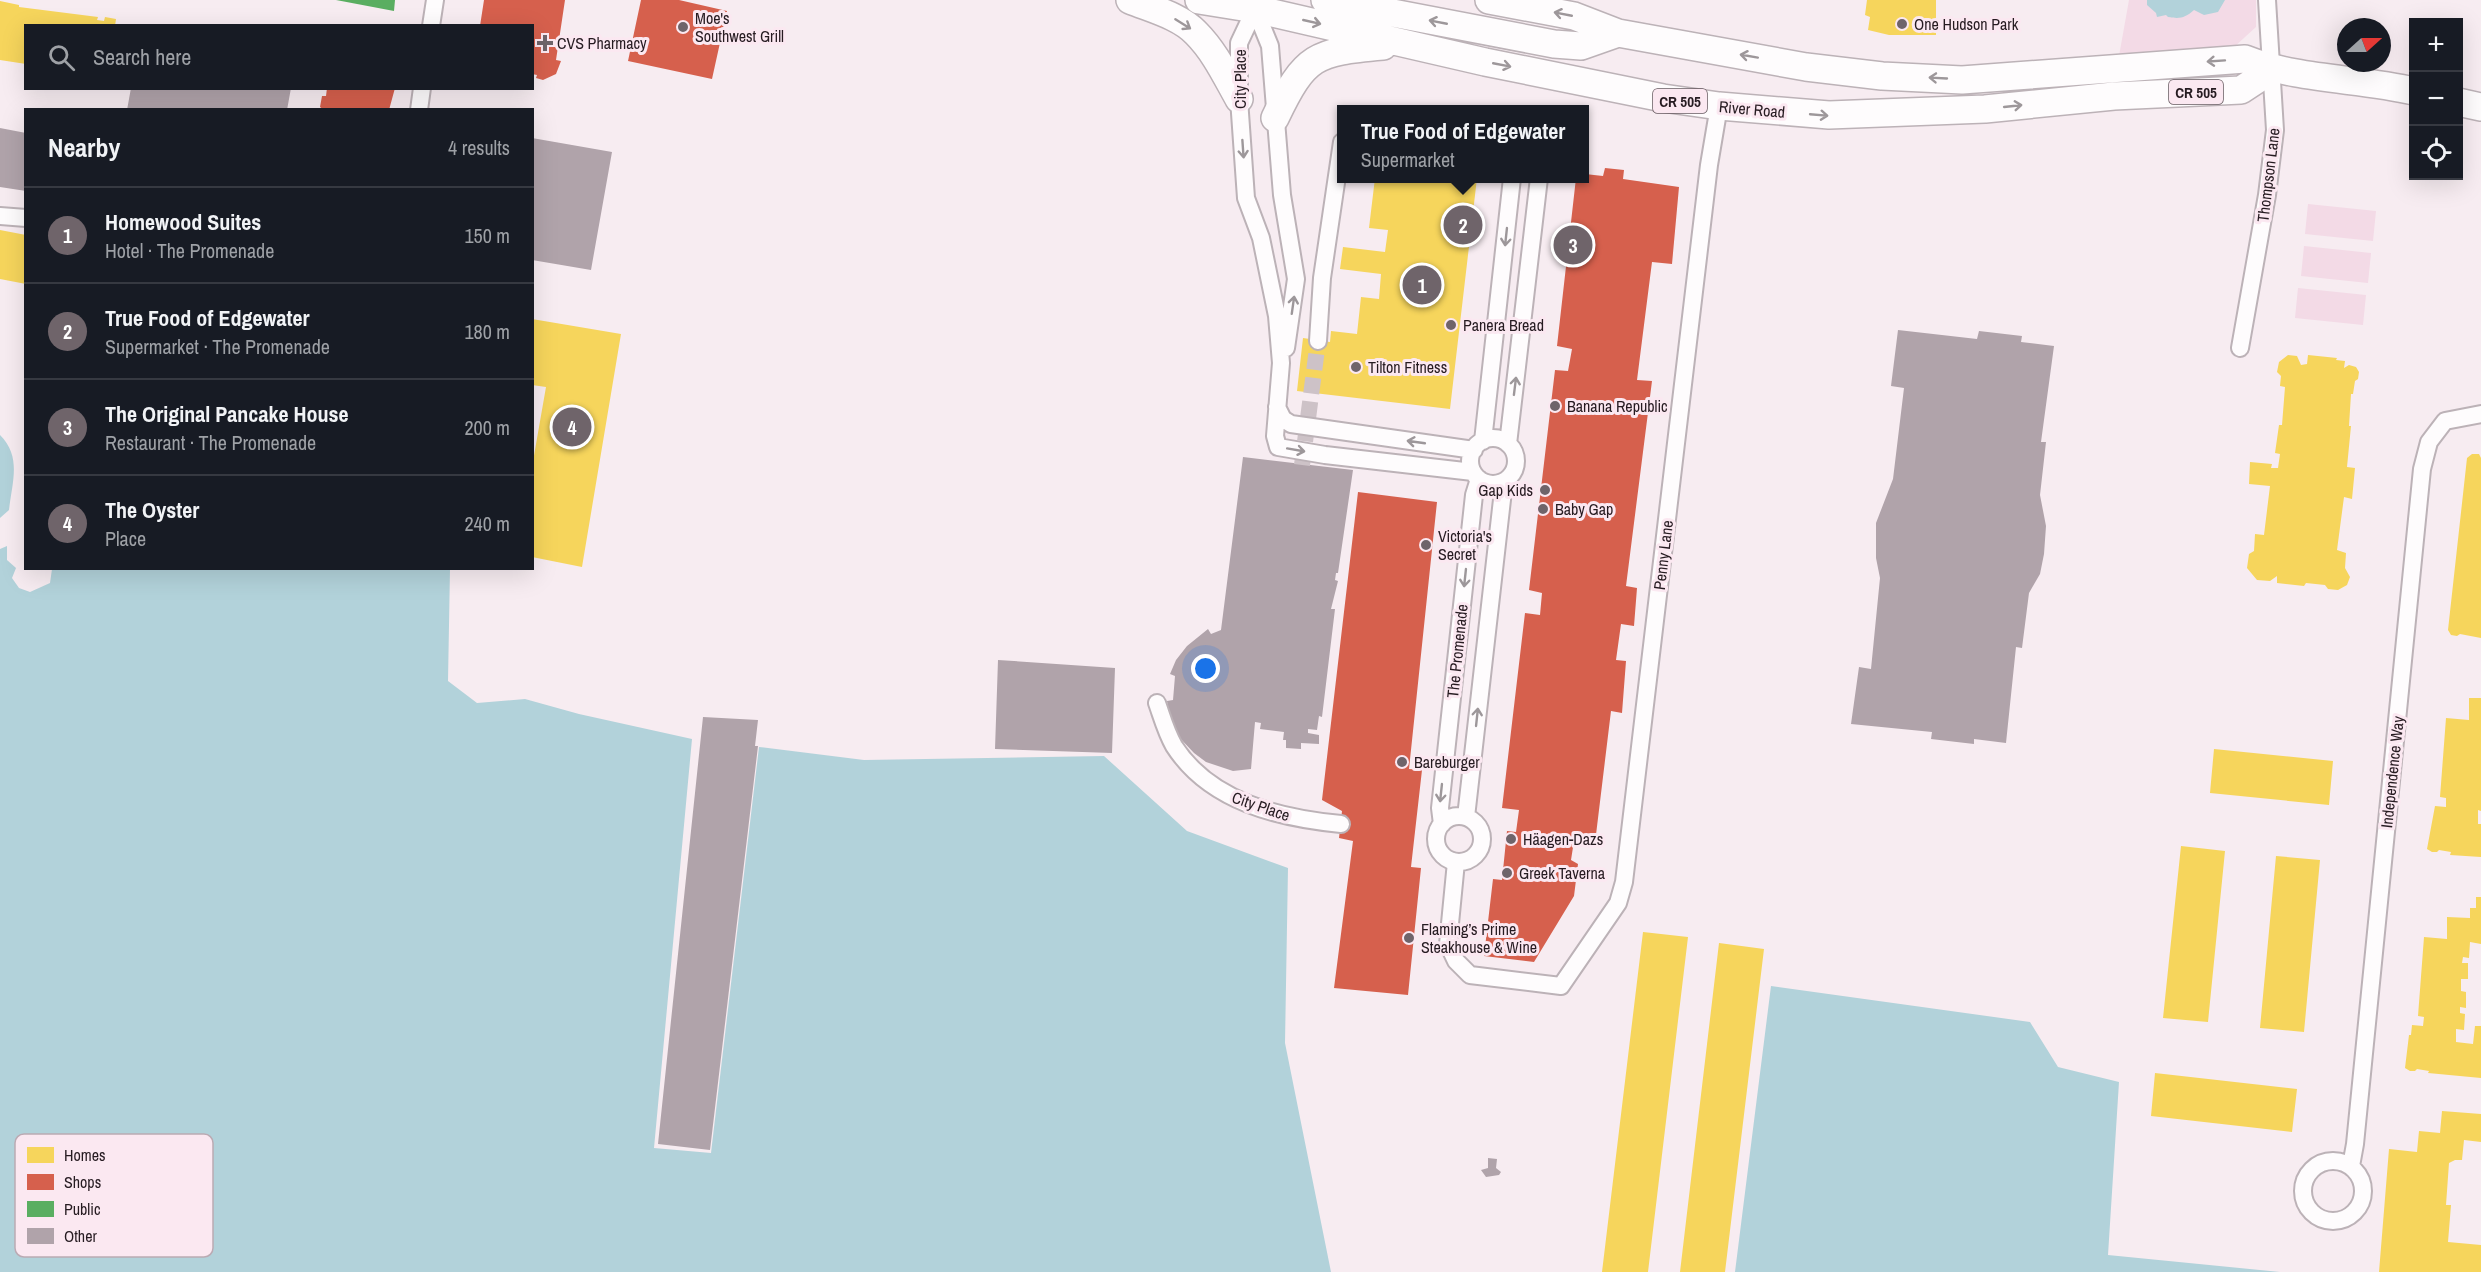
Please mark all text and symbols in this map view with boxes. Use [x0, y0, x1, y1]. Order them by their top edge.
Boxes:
place label: Moe's Southwest Grill [695, 7, 784, 47]
one-way arrow [1554, 8, 1573, 19]
place label: One Hudson Park [1914, 13, 2019, 35]
one-way arrow [1429, 16, 1448, 27]
one-way arrow [1302, 17, 1321, 29]
marker: One Hudson Park [1895, 17, 1909, 31]
north arrow [2337, 18, 2391, 72]
map controls [2409, 18, 2463, 180]
button: + [2409, 18, 2463, 72]
one-way arrow [1174, 19, 1191, 31]
marker: Moe's Southwest Grill [676, 20, 690, 34]
search box [24, 24, 534, 90]
place label: CVS Pharmacy [557, 32, 647, 54]
marker: CVS Pharmacy [538, 36, 552, 50]
icon: search [45, 41, 78, 74]
text: Search here [93, 42, 191, 72]
street label: City Place [1229, 49, 1251, 109]
one-way arrow [1739, 51, 1759, 62]
one-way arrow [2207, 56, 2227, 67]
one-way arrow [1492, 60, 1511, 71]
button: − [2409, 72, 2463, 126]
one-way arrow [1928, 73, 1948, 84]
road number: CR 505 [2169, 80, 2223, 104]
road number: CR 505 [1653, 89, 1707, 113]
street label: River Road [1718, 95, 1786, 123]
one-way arrow [2003, 100, 2023, 111]
popup [1337, 105, 1589, 183]
one-way arrow [1808, 109, 1828, 120]
text: True Food of Edgewater [1361, 116, 1565, 146]
button: locate [2409, 126, 2463, 180]
street label: Thompson Lane [2251, 127, 2285, 223]
text: Nearby [48, 130, 120, 165]
text: 4 results [448, 134, 510, 161]
one-way arrow [1237, 138, 1248, 158]
text: Supermarket [1361, 146, 1455, 173]
pin: 2 [1444, 202, 1482, 248]
text: Homewood Suites [105, 207, 261, 237]
text: 1 [63, 222, 72, 249]
text: 150 m [464, 222, 510, 249]
pin: 3 [1554, 222, 1592, 268]
one-way arrow [1500, 226, 1511, 246]
text: Hotel · The Promenade [105, 237, 274, 264]
pin: 1 [1402, 262, 1442, 308]
one-way arrow [1287, 296, 1298, 316]
text: True Food of Edgewater [105, 303, 310, 333]
place label: Panera Bread [1463, 314, 1544, 336]
text: 2 [63, 318, 72, 345]
text: 180 m [464, 318, 510, 345]
marker: Panera Bread [1444, 318, 1458, 332]
text: Supermarket · The Promenade [105, 333, 330, 360]
place label: Tilton Fitness [1368, 356, 1447, 378]
marker: Tilton Fitness [1349, 360, 1363, 374]
one-way arrow [1510, 376, 1521, 396]
place label: Banana Republic [1567, 395, 1668, 417]
text: The Original Pancake House [105, 399, 349, 429]
marker: Banana Republic [1548, 399, 1562, 413]
pin: 4 [552, 404, 592, 450]
text: 3 [63, 414, 72, 441]
text: 200 m [464, 414, 510, 441]
text: Restaurant · The Promenade [105, 429, 316, 456]
one-way arrow [1406, 437, 1426, 448]
one-way arrow [1285, 445, 1305, 456]
place label: Gap Kids [1478, 479, 1533, 501]
marker: Gap Kids [1538, 483, 1552, 497]
text: The Oyster [105, 495, 199, 525]
place label: Baby Gap [1555, 498, 1613, 520]
marker: Baby Gap [1536, 502, 1550, 516]
text: 4 [63, 510, 72, 537]
text: 240 m [464, 510, 510, 537]
street label: Penny Lane [1648, 519, 1678, 591]
text: Place [105, 525, 146, 552]
place label: Victoria's Secret [1438, 525, 1492, 565]
marker: Victoria's Secret [1419, 538, 1433, 552]
one-way arrow [1459, 568, 1470, 587]
street label: The Promenade [1441, 603, 1473, 699]
your location [1191, 654, 1220, 683]
one-way arrow [1472, 708, 1483, 728]
street label: Independence Way [2375, 714, 2409, 829]
place label: Bareburger [1414, 751, 1480, 773]
marker: Bareburger [1395, 755, 1409, 769]
one-way arrow [1435, 782, 1446, 802]
street label: City Place [1229, 786, 1293, 826]
place label: Häagen-Dazs [1523, 828, 1603, 850]
marker: Häagen-Dazs [1504, 832, 1518, 846]
place label: Greek Taverna [1519, 862, 1606, 884]
marker: Greek Taverna [1500, 866, 1514, 880]
place label: Flaming’s Prime Steakhouse & Wine [1421, 918, 1537, 958]
marker: Flaming’s Prime Steakhouse & Wine [1402, 931, 1416, 945]
legend [15, 1134, 213, 1257]
text: Homes [64, 1144, 106, 1166]
text: Shops [64, 1171, 101, 1193]
text: Public [64, 1198, 101, 1220]
text: Other [64, 1225, 97, 1247]

